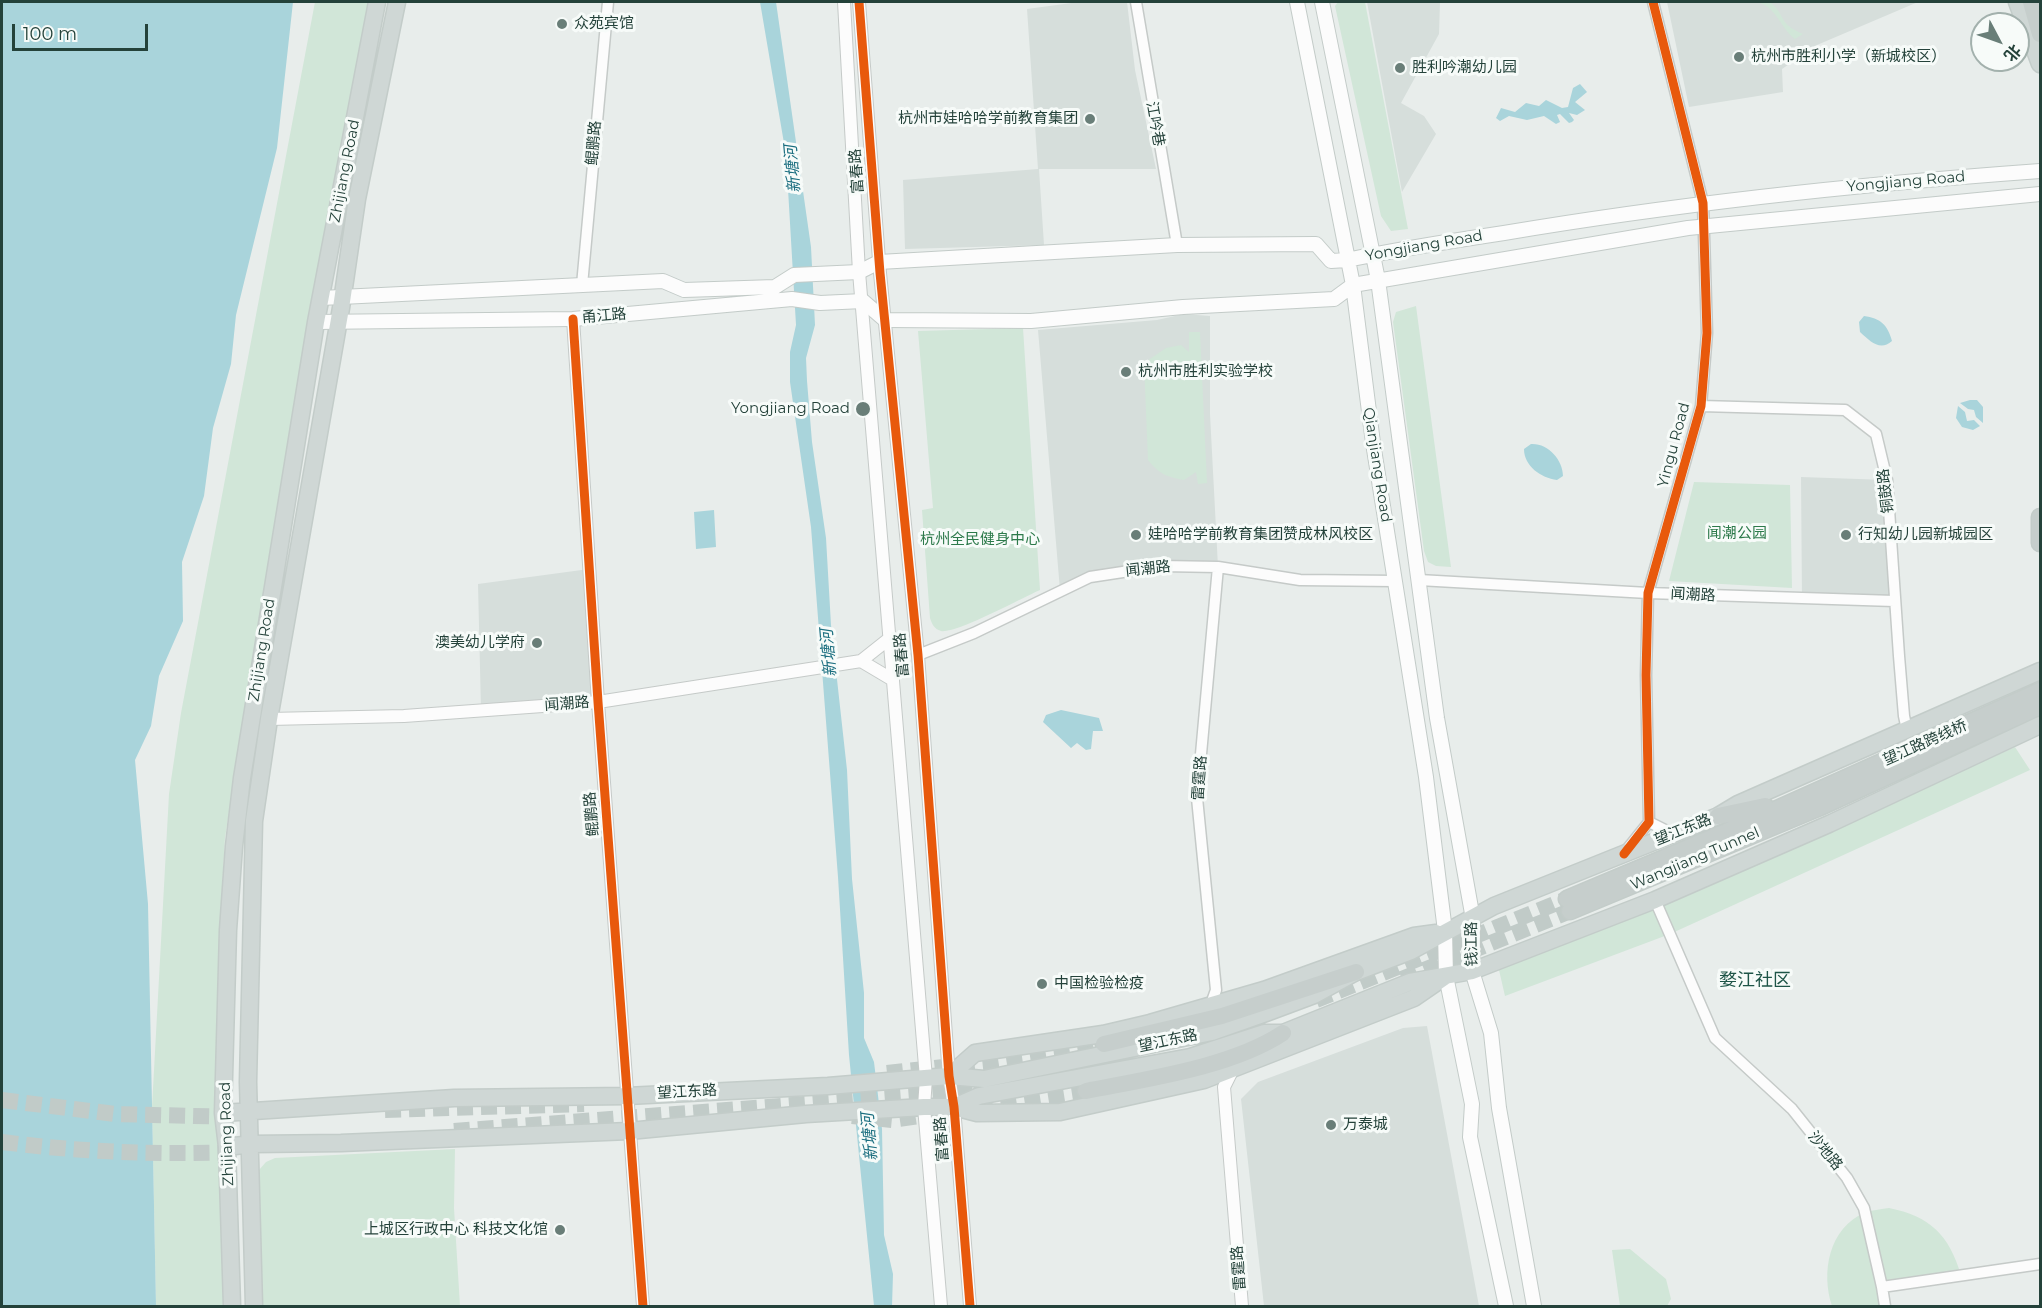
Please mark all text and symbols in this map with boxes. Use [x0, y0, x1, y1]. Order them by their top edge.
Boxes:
scale bar [15, 12, 152, 50]
north arrow [1970, 12, 2030, 72]
place label: 众苑宾馆 [574, 15, 634, 33]
marker: 众苑宾馆 [555, 17, 569, 31]
text: 100 m [23, 23, 77, 45]
text: 北 [2000, 41, 2025, 65]
place label: 杭州市胜利小学（新城校区） [1751, 48, 1946, 66]
marker: 杭州市胜利小学（新城校区） [1732, 50, 1746, 64]
place label: 胜利吟潮幼儿园 [1412, 59, 1517, 77]
marker: 胜利吟潮幼儿园 [1393, 61, 1407, 75]
street label: 江吟巷 [1142, 100, 1168, 148]
place label: 杭州市娃哈哈学前教育集团 [898, 110, 1078, 128]
marker: 杭州市娃哈哈学前教育集团 [1083, 112, 1097, 126]
street label: Zhijiang Road [326, 118, 364, 224]
street label: 鲲鹏路 [583, 120, 605, 166]
water label: 新塘河 [781, 144, 805, 194]
street label: 富春路 [846, 148, 868, 194]
street label: Yongjiang Road [1846, 168, 1966, 196]
street label: Yongjiang Road [1364, 227, 1484, 265]
street label: 甬江路 [581, 305, 627, 327]
place label: 杭州市胜利实验学校 [1138, 363, 1273, 381]
marker: 杭州市胜利实验学校 [1119, 365, 1133, 379]
place label: Yongjiang Road [731, 400, 850, 418]
marker: Yongjiang Road [854, 400, 872, 418]
street label: Yingu Road [1654, 401, 1694, 489]
street label: Qianjiang Road [1359, 406, 1395, 524]
street label: 铜鼓路 [1874, 468, 1898, 514]
park label: 闻潮公园 [1707, 525, 1767, 543]
place label: 娃哈哈学前教育集团赞成林风校区 [1148, 526, 1373, 544]
place label: 行知幼儿园新城园区 [1858, 526, 1993, 544]
marker: 娃哈哈学前教育集团赞成林风校区 [1129, 528, 1143, 542]
marker: 行知幼儿园新城园区 [1839, 528, 1853, 542]
park label: 杭州全民健身中心 [920, 531, 1040, 549]
street label: 闻潮路 [1125, 558, 1171, 580]
street label: 闻潮路 [1670, 585, 1716, 605]
street label: Zhijiang Road [245, 597, 279, 703]
water label: 新塘河 [817, 628, 841, 678]
street label: 富春路 [891, 632, 913, 678]
place label: 澳美幼儿学府 [435, 634, 525, 652]
marker: 澳美幼儿学府 [530, 636, 544, 650]
street label: 闻潮路 [544, 693, 590, 715]
street label: 望江路跨线桥 [1880, 716, 1970, 770]
street label: 雷霆路 [1189, 755, 1211, 801]
street label: 鲲鹏路 [581, 791, 603, 837]
street label: 望江东路 [1652, 810, 1714, 850]
street label: Wangjiang Tunnel [1628, 824, 1762, 894]
street label: 钱江路 [1463, 921, 1481, 967]
district label: 婺江社区 [1719, 970, 1791, 992]
place label: 中国检验检疫 [1054, 975, 1144, 993]
marker: 中国检验检疫 [1035, 977, 1049, 991]
street label: 望江东路 [1137, 1026, 1199, 1056]
street label: Zhijiang Road [216, 1081, 238, 1187]
street label: 望江东路 [657, 1081, 717, 1103]
water label: 新塘河 [858, 1112, 882, 1162]
street label: 富春路 [931, 1116, 953, 1162]
place label: 万泰城 [1343, 1116, 1388, 1134]
marker: 万泰城 [1324, 1118, 1338, 1132]
street label: 沙地路 [1804, 1128, 1846, 1174]
place label: 上城区行政中心 科技文化馆 [364, 1221, 548, 1239]
marker: 上城区行政中心 科技文化馆 [553, 1223, 567, 1237]
street label: 雷霆路 [1228, 1245, 1250, 1291]

